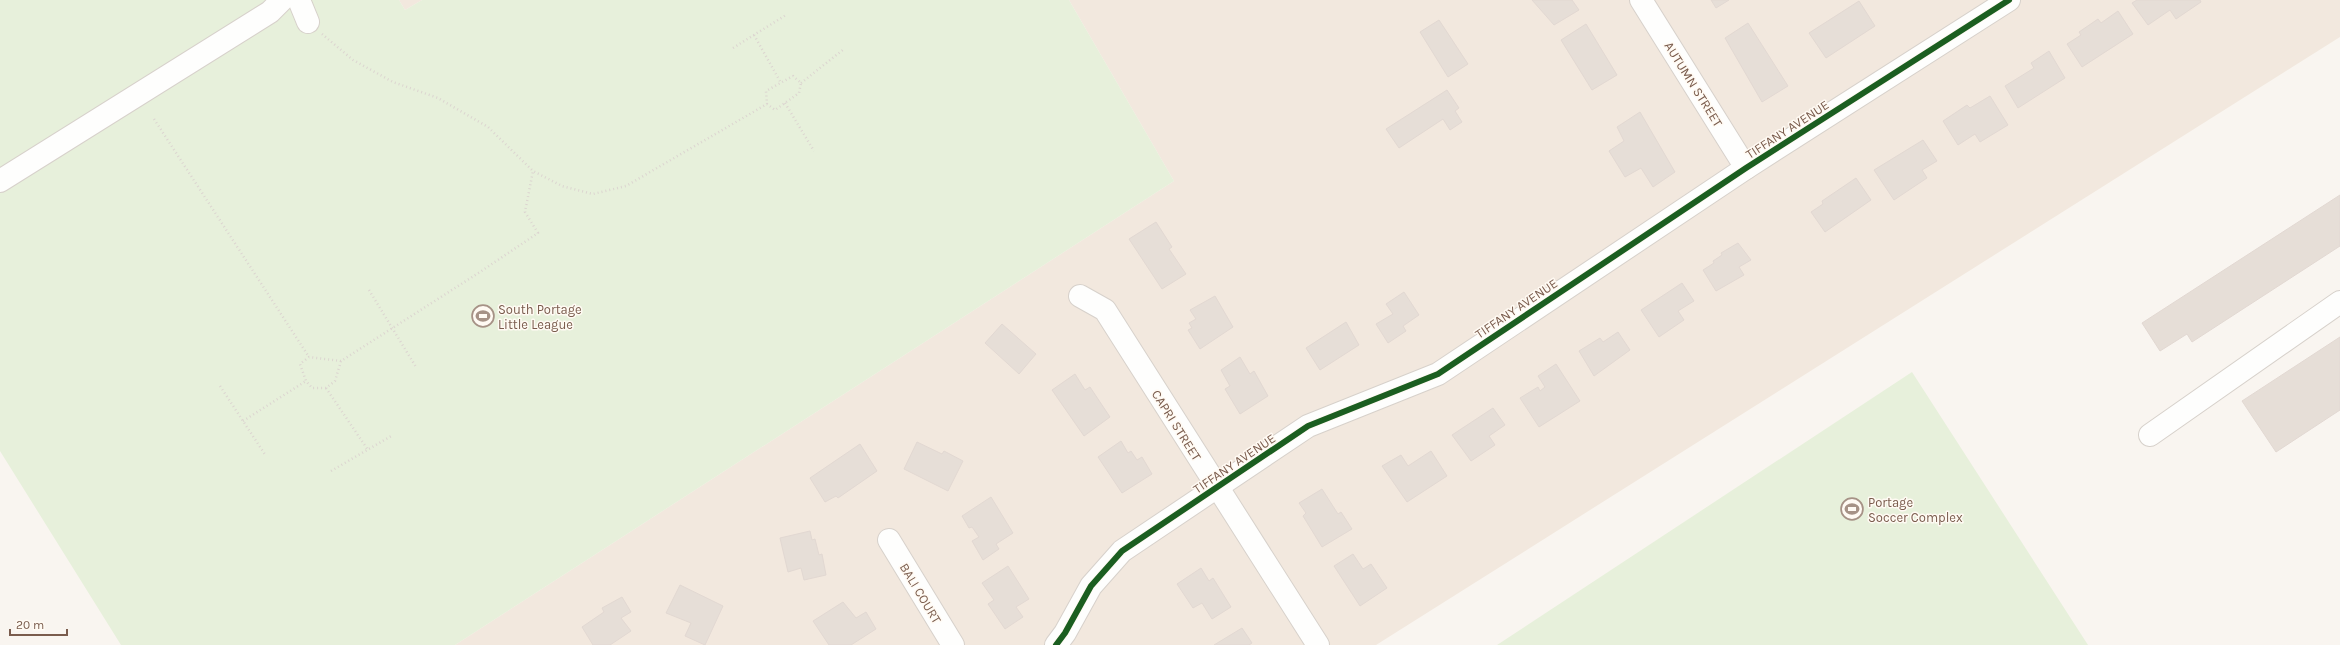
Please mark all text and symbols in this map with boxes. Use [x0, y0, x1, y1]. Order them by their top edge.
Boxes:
street label: AUTUMN STREET [1661, 39, 1726, 130]
street label: TIFFANY AVENUE [1743, 97, 1832, 162]
street label: TIFFANY AVENUE [1472, 275, 1560, 341]
place label: South Portage Little League [498, 302, 582, 332]
sports icon: South Portage Little League [470, 303, 496, 329]
street label: CAPRI STREET [1149, 387, 1205, 464]
street label: TIFFANY AVENUE [1190, 430, 1278, 496]
place label: Portage Soccer Complex [1868, 495, 1963, 525]
sports icon: Portage Soccer Complex [1839, 496, 1865, 522]
street label: BALI COURT [897, 560, 945, 627]
scale bar [10, 611, 67, 637]
text: 20 m [16, 618, 44, 632]

